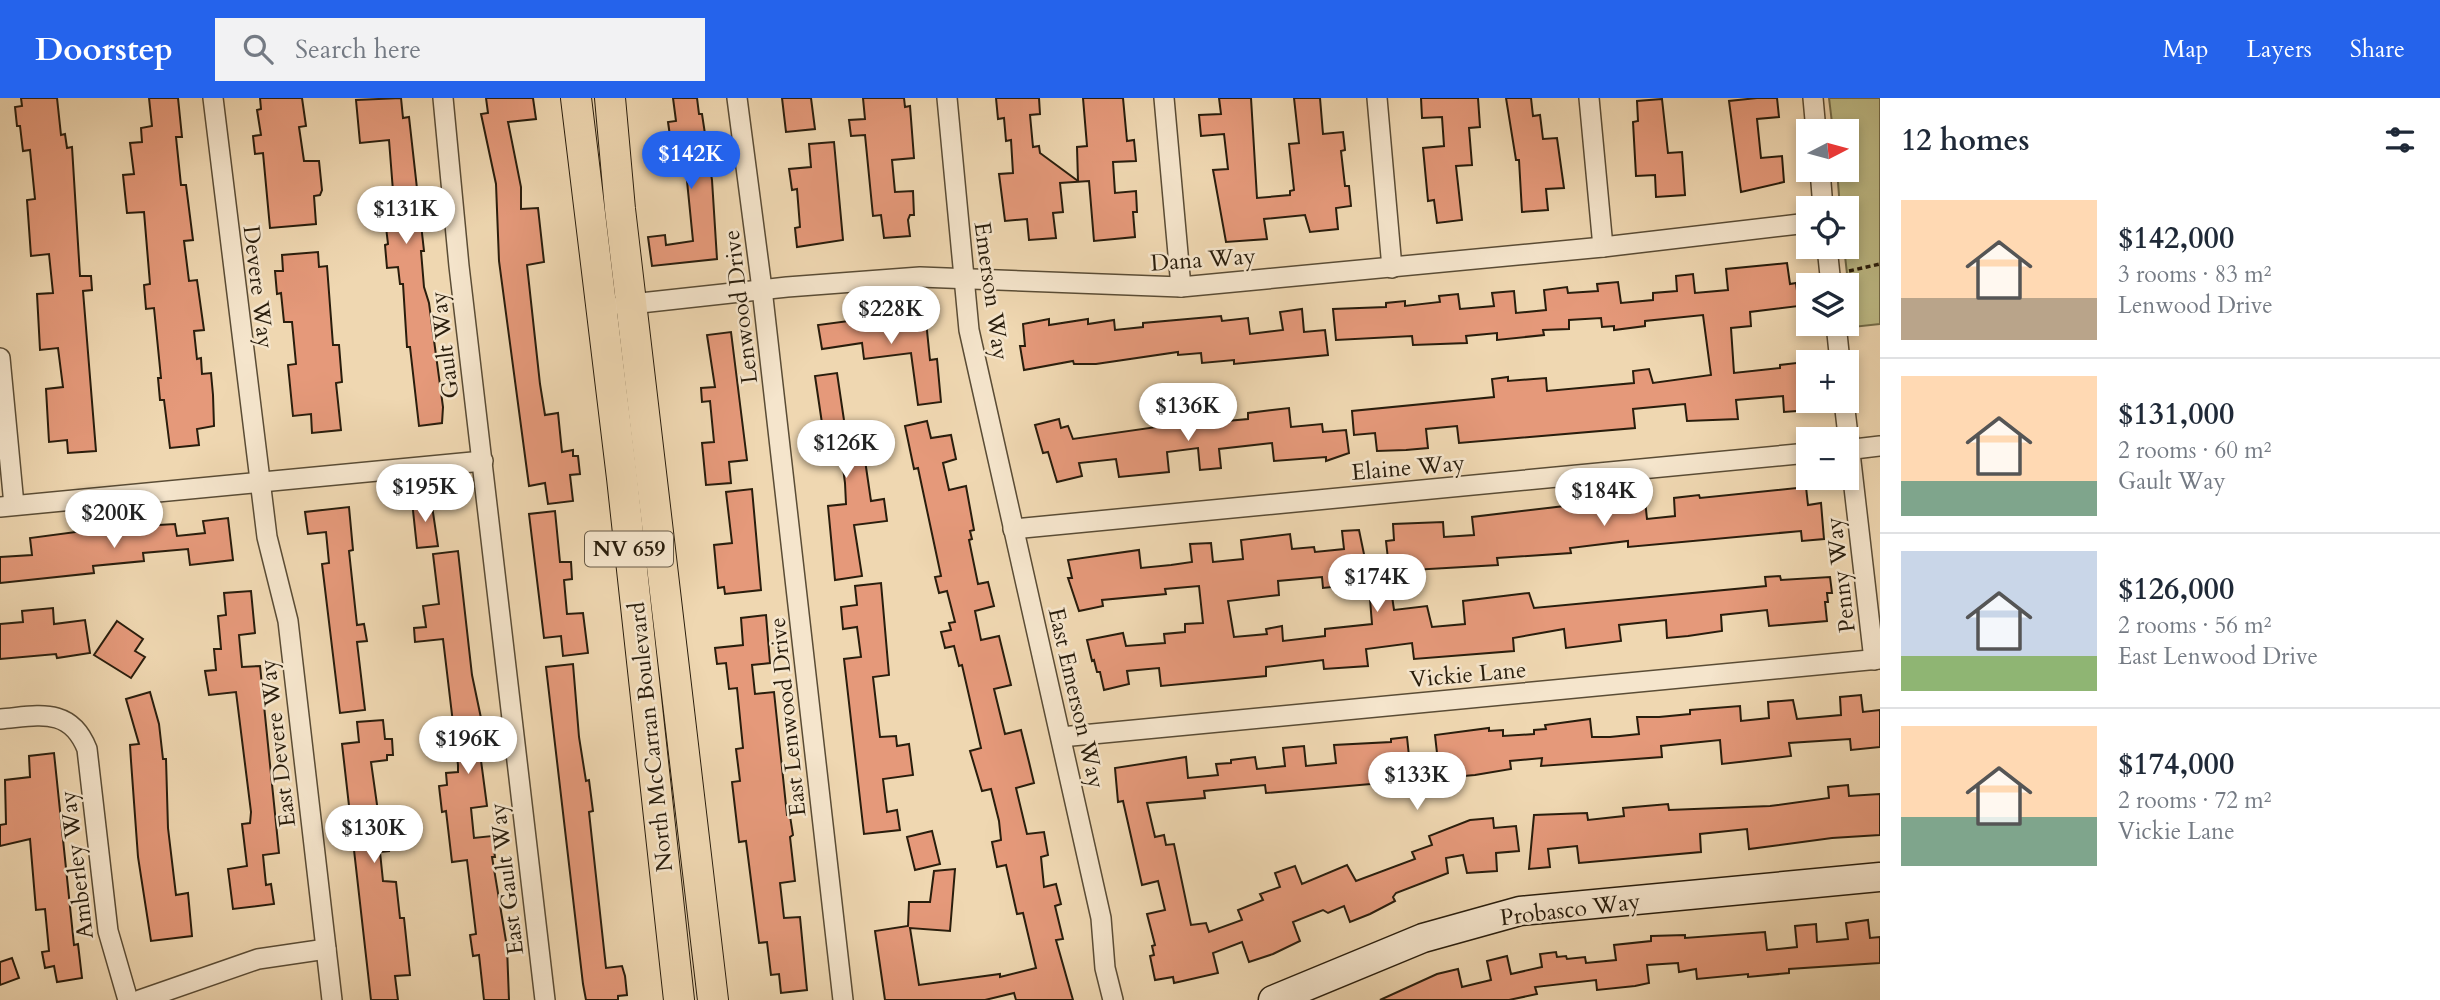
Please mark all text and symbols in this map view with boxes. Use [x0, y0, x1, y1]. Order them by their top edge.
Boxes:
search box [215, 18, 705, 81]
text: Doorstep [35, 27, 173, 72]
icon: search [239, 30, 277, 68]
text: Search here [295, 32, 421, 67]
text: Map [2163, 33, 2209, 66]
text: Layers [2247, 33, 2312, 66]
text: Share [2350, 33, 2405, 66]
north arrow [1796, 119, 1858, 182]
map controls [1796, 119, 1859, 490]
text: 12 homes [1901, 120, 2030, 161]
icon: filters [2381, 121, 2419, 159]
pin: $142K [642, 132, 740, 191]
text: $142K [658, 138, 724, 169]
pin: $131K [357, 186, 455, 246]
text: $131K [373, 193, 439, 224]
button: locate [1796, 196, 1859, 259]
text: $142,000 [2118, 218, 2234, 259]
street label: Emerson Way [966, 220, 1017, 362]
street label: Devere Way [236, 224, 281, 350]
street label: Lenwood Drive [716, 228, 765, 386]
icon: home [1957, 228, 2041, 312]
street label: Dana Way [1149, 240, 1257, 279]
text: 3 rooms · 83 m² [2118, 259, 2271, 290]
button: layers [1796, 273, 1859, 336]
pin: $228K [842, 286, 940, 346]
street label: Gault Way [423, 290, 466, 400]
text: Lenwood Drive [2118, 290, 2273, 321]
text: $228K [858, 293, 924, 324]
button: + [1796, 350, 1859, 413]
pin: $136K [1139, 384, 1237, 443]
text: $136K [1155, 390, 1221, 421]
text: $131,000 [2118, 394, 2234, 435]
icon: home [1957, 404, 2041, 488]
pin: $126K [797, 420, 895, 480]
text: $126K [813, 427, 879, 458]
button: − [1796, 427, 1859, 490]
text: 2 rooms · 60 m² [2118, 435, 2271, 466]
street label: Elaine Way [1350, 447, 1466, 488]
pin: $195K [376, 464, 474, 524]
text: Gault Way [2118, 466, 2226, 497]
pin: $184K [1555, 468, 1653, 528]
text: $195K [392, 471, 458, 502]
text: $184K [1571, 475, 1637, 506]
pin: $200K [65, 490, 163, 550]
text: $200K [81, 497, 147, 528]
street label: Penny Way [1818, 515, 1863, 634]
road number: NV 659 [585, 532, 673, 566]
pin: $174K [1328, 554, 1426, 614]
text: $174K [1344, 561, 1410, 592]
text: $126,000 [2118, 569, 2234, 610]
icon: home [1957, 579, 2041, 663]
street label: North McCarran Boulevard [621, 600, 680, 873]
street label: East Emerson Way [1041, 605, 1112, 792]
text: 2 rooms · 56 m² [2118, 610, 2271, 641]
street label: East Lenwood Drive [762, 616, 813, 818]
text: East Lenwood Drive [2118, 641, 2318, 672]
street label: Vickie Lane [1409, 654, 1527, 695]
street label: East Devere Way [252, 657, 303, 829]
pin: $196K [419, 716, 517, 776]
text: $196K [435, 723, 501, 754]
text: $174,000 [2118, 744, 2234, 785]
pin: $133K [1368, 752, 1466, 812]
icon: home [1957, 754, 2041, 838]
text: $133K [1384, 759, 1450, 790]
text: 2 rooms · 72 m² [2118, 785, 2271, 816]
street label: Amberley Way [52, 789, 101, 941]
street label: East Gault Way [482, 801, 531, 957]
pin: $130K [325, 806, 423, 865]
text: $130K [341, 812, 407, 843]
text: Vickie Lane [2118, 816, 2235, 847]
street label: Probasco Way [1498, 886, 1642, 933]

